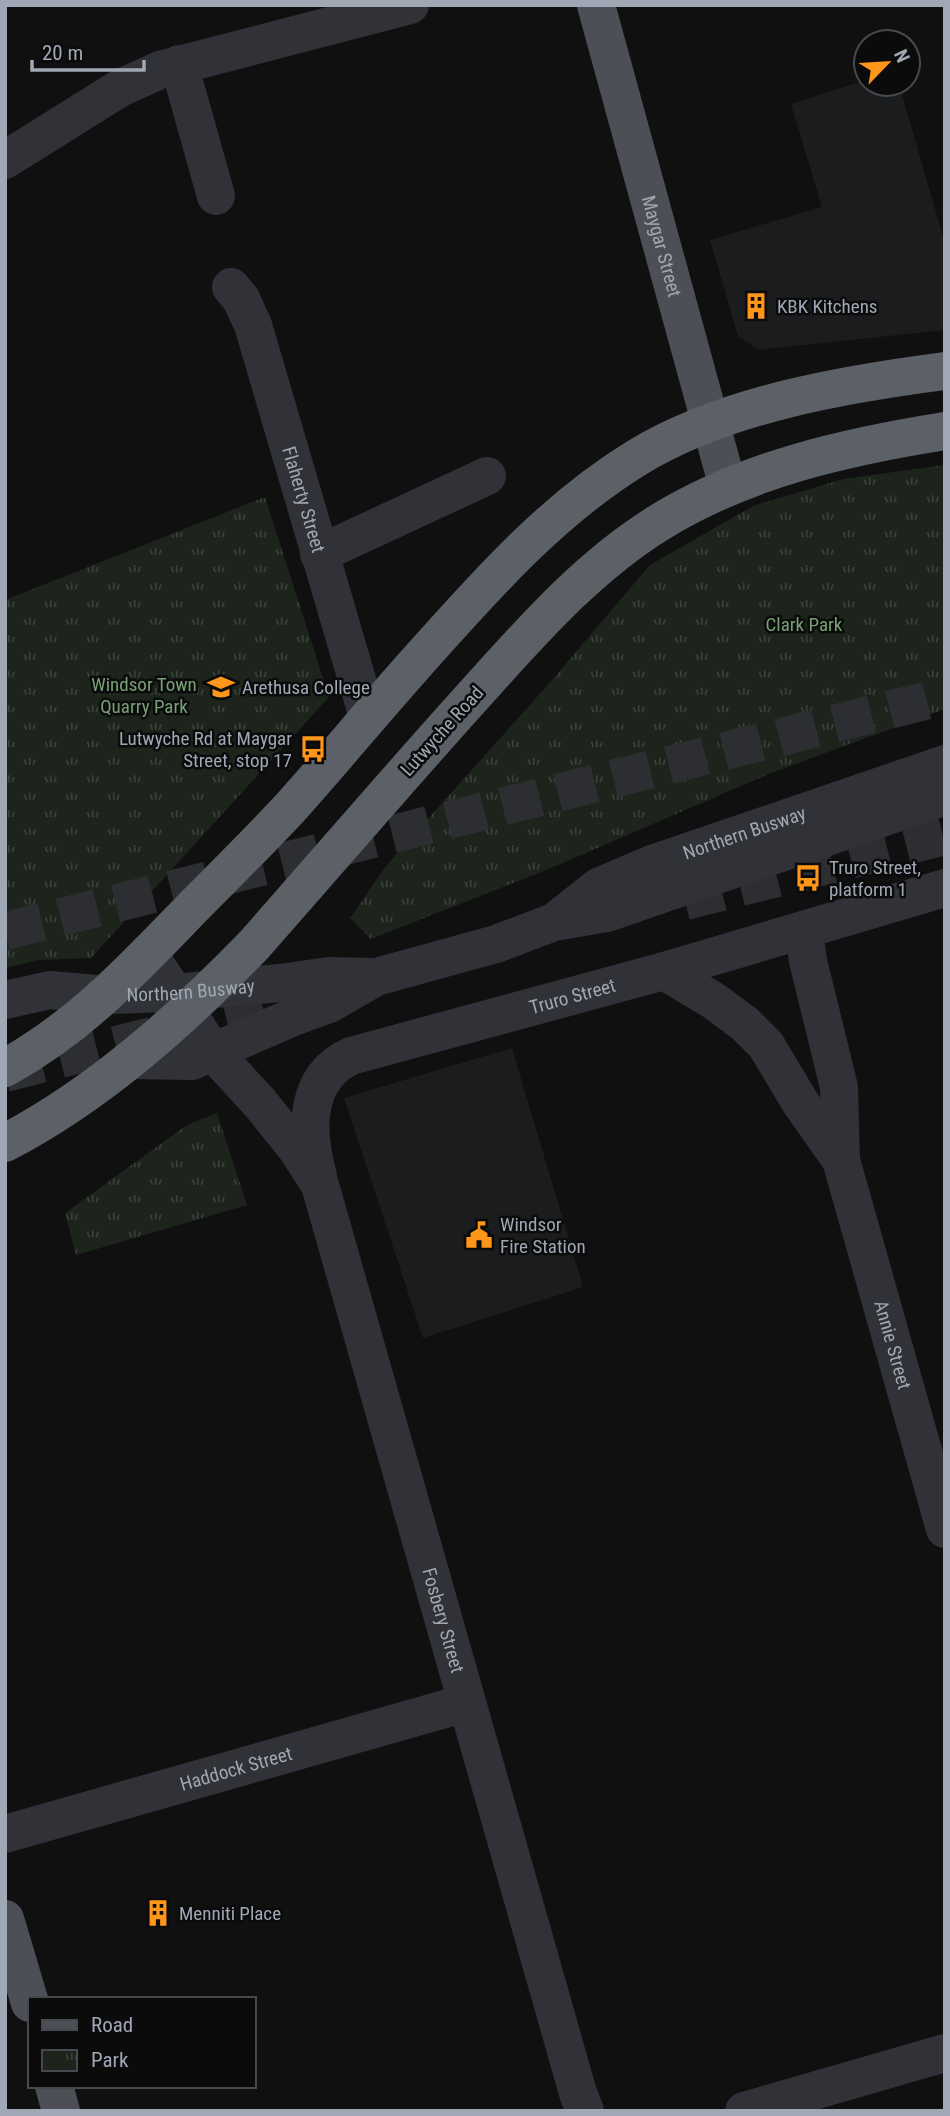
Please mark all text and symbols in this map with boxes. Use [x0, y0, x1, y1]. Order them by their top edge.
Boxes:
scale bar [32, 28, 144, 72]
north arrow [852, 28, 922, 98]
text: 20 m [42, 41, 83, 65]
text: N [889, 46, 915, 66]
street label: Maygar Street [637, 193, 687, 299]
building icon: KBK Kitchens [741, 291, 771, 321]
place label: KBK Kitchens [777, 295, 878, 318]
street label: Flaherty Street [278, 444, 331, 555]
park label: Clark Park [766, 613, 843, 636]
school or university icon: Arethusa College [206, 672, 236, 702]
park label: Windsor Town Quarry Park [91, 673, 197, 718]
place label: Arethusa College [242, 676, 370, 699]
street label: Lutwyche Road [396, 681, 488, 781]
place label: Lutwyche Rd at Maygar Street, stop 17 [119, 727, 292, 772]
bus stop icon: Lutwyche Rd at Maygar Street, stop 17 [298, 734, 328, 764]
street label: Northern Busway [680, 801, 809, 864]
place label: Truro Street, platform 1 [829, 856, 921, 901]
bus stop icon: Truro Street, platform 1 [793, 863, 823, 893]
street label: Truro Street [527, 973, 618, 1019]
street label: Northern Busway [126, 974, 256, 1006]
place label: Windsor Fire Station [500, 1213, 586, 1258]
public building icon: Windsor Fire Station [464, 1220, 494, 1250]
street label: Annie Street [870, 1298, 917, 1392]
street label: Fosbery Street [418, 1565, 470, 1675]
street label: Haddock Street [177, 1742, 295, 1795]
building icon: Menniti Place [143, 1898, 173, 1928]
place label: Menniti Place [179, 1902, 281, 1925]
legend [28, 1997, 256, 2088]
text: Road [91, 2013, 133, 2037]
text: Park [91, 2048, 129, 2072]

